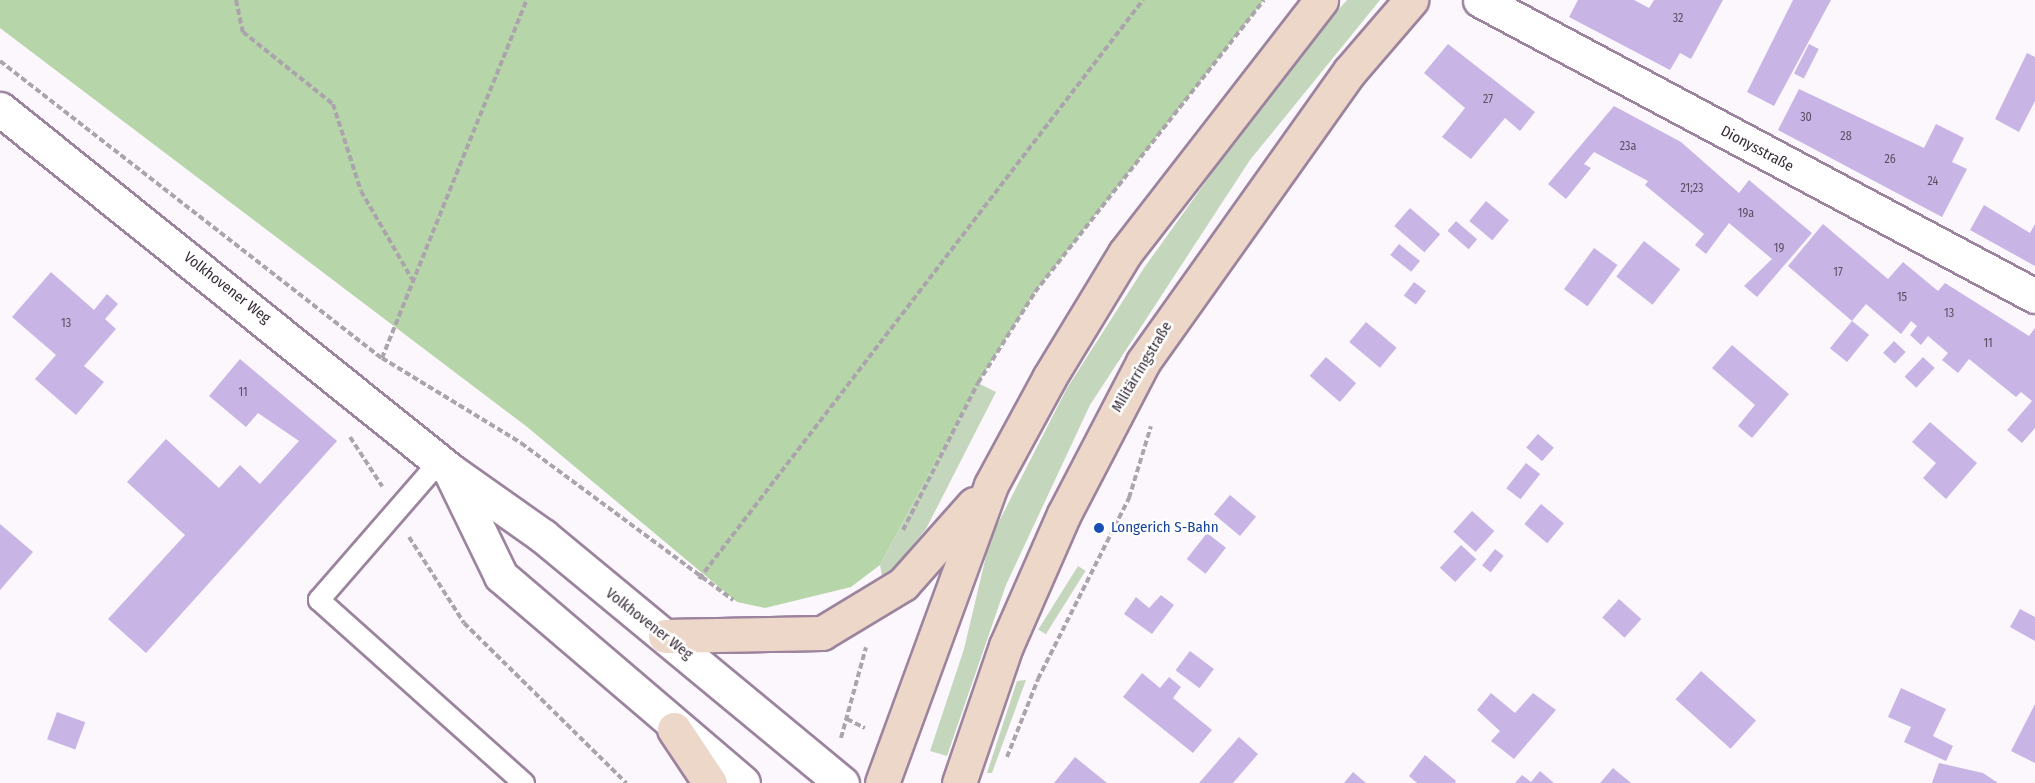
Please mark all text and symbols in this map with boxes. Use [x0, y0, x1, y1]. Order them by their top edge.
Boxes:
house number: 32 [1673, 12, 1683, 26]
house number: 27 [1483, 93, 1493, 107]
house number: 30 [1800, 111, 1812, 125]
street label: Dionysstraße [1718, 122, 1796, 176]
house number: 28 [1840, 130, 1852, 144]
house number: 23a [1620, 140, 1636, 154]
house number: 26 [1884, 153, 1896, 167]
house number: 24 [1928, 175, 1938, 189]
house number: 21;23 [1681, 182, 1703, 196]
house number: 19a [1738, 207, 1754, 221]
house number: 19 [1774, 242, 1784, 256]
street label: Volkhovener Weg [180, 248, 274, 328]
house number: 17 [1833, 266, 1843, 280]
house number: 15 [1897, 291, 1907, 305]
house number: 13 [1944, 307, 1954, 321]
house number: 13 [61, 317, 71, 331]
street label: Militärringstraße [1108, 319, 1176, 415]
house number: 11 [1983, 337, 1993, 351]
house number: 11 [238, 386, 248, 400]
place label: Longerich S-Bahn [1111, 519, 1219, 537]
marker: Longerich S-Bahn [1092, 521, 1106, 535]
street label: Volkhovener Weg [602, 584, 696, 664]

